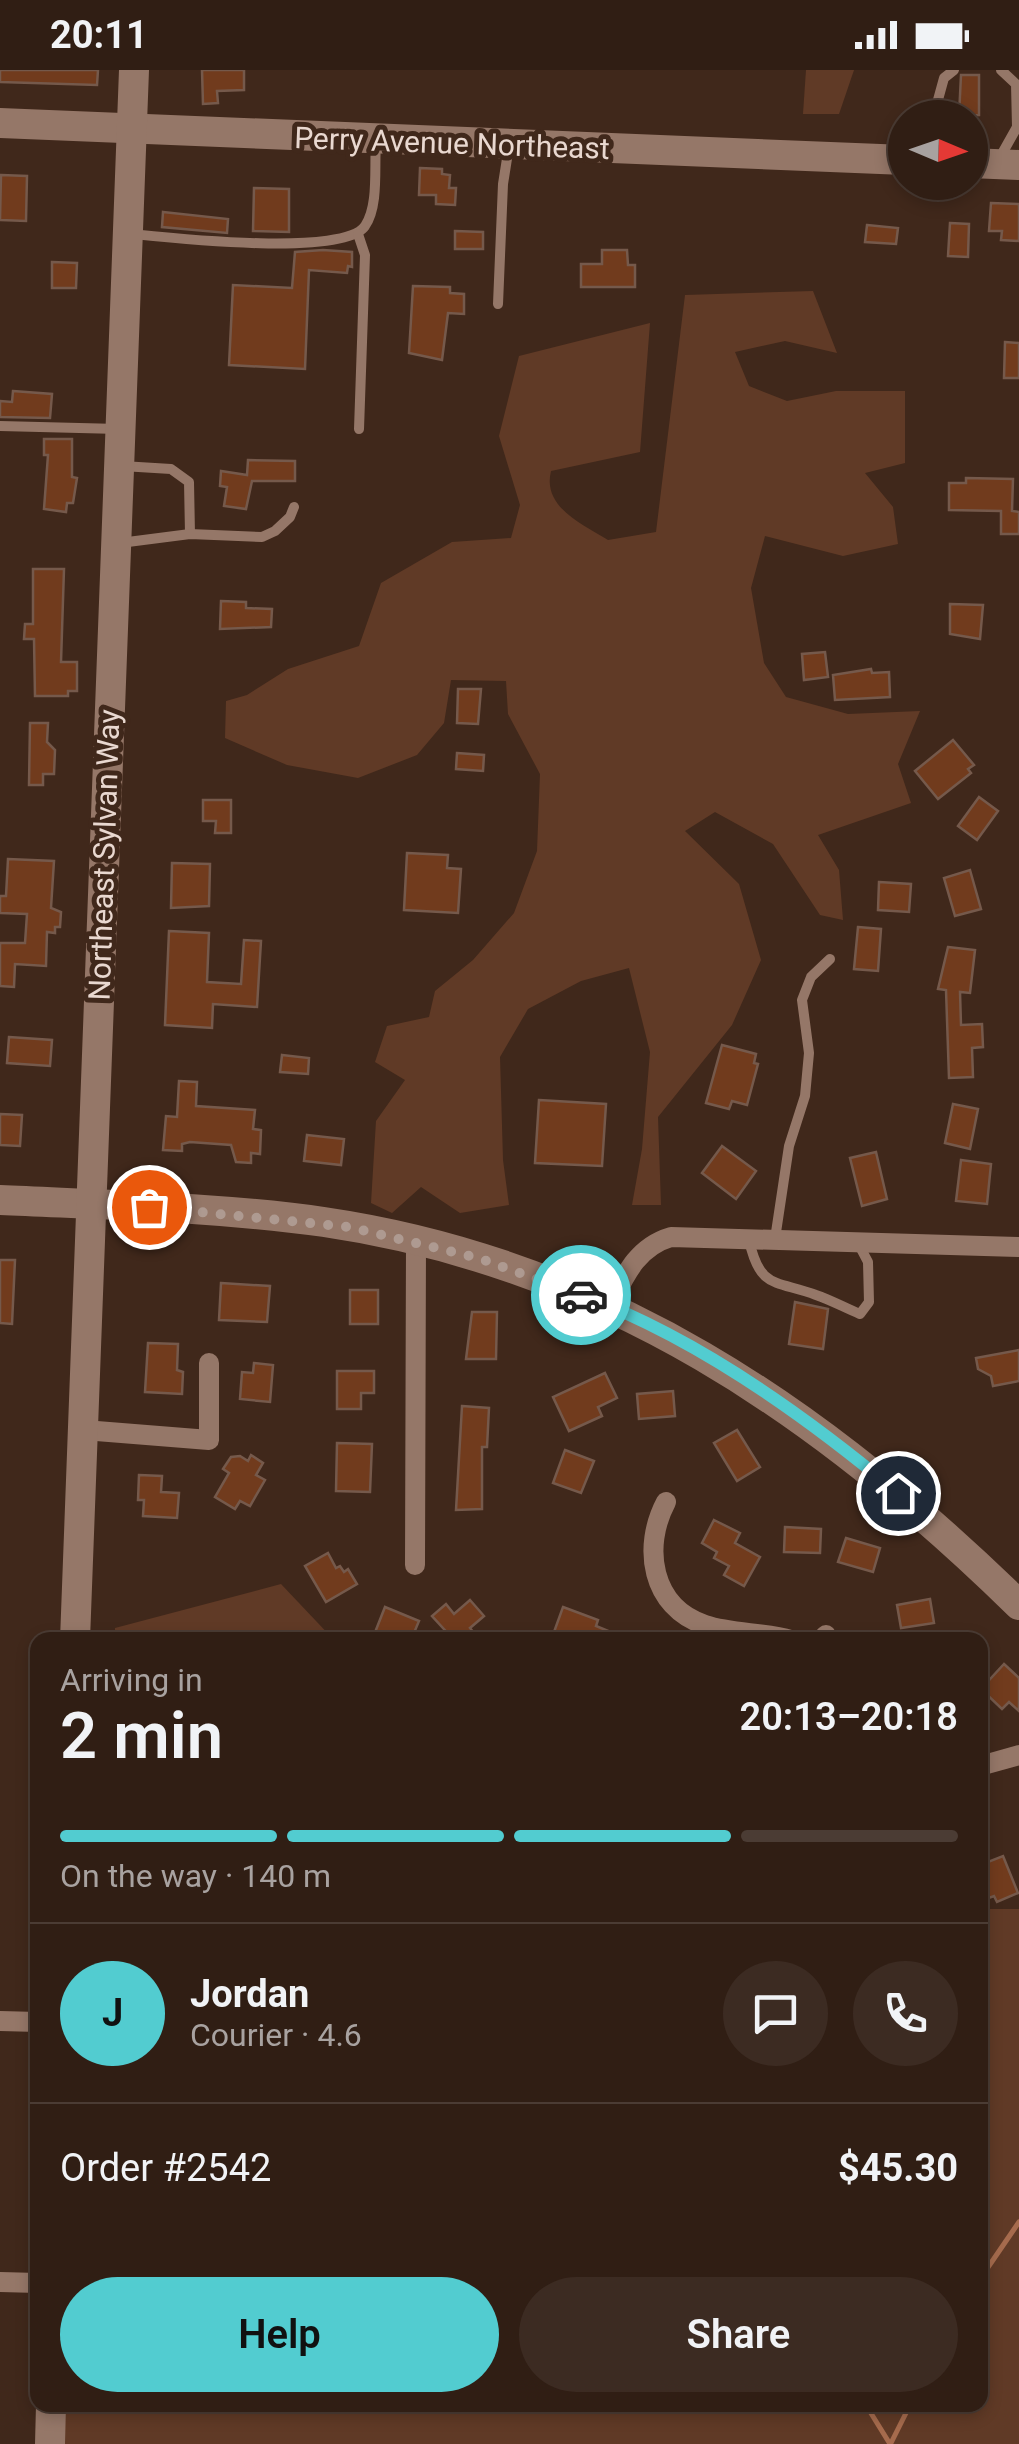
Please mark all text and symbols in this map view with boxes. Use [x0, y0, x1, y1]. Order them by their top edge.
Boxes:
text: 20:11 [50, 13, 148, 57]
north arrow [888, 100, 988, 200]
map controls [888, 100, 988, 200]
street label: Perry Avenue Northeast [294, 120, 610, 166]
street label: Northeast Sylvan Way [81, 709, 127, 1001]
pin [107, 1165, 192, 1250]
icon: bag [122, 1180, 177, 1235]
courier [531, 1245, 631, 1345]
icon: car [554, 1268, 609, 1323]
pin [856, 1451, 941, 1536]
icon: home [871, 1466, 926, 1521]
text: Arriving in [60, 1661, 203, 1699]
text: 20:13–20:18 [739, 1695, 958, 1739]
text: 2 min [60, 1698, 223, 1774]
text: On the way · 140 m [60, 1857, 331, 1895]
button: chat [723, 1961, 828, 2066]
button: phone [853, 1961, 958, 2066]
text: Jordan [190, 1972, 309, 2016]
text: J [102, 1991, 123, 2035]
text: Courier · 4.6 [190, 2016, 362, 2054]
text: Order #2542 [60, 2146, 271, 2190]
text: $45.30 [838, 2146, 958, 2190]
button: Help [60, 2277, 499, 2392]
button: Share [519, 2277, 958, 2392]

